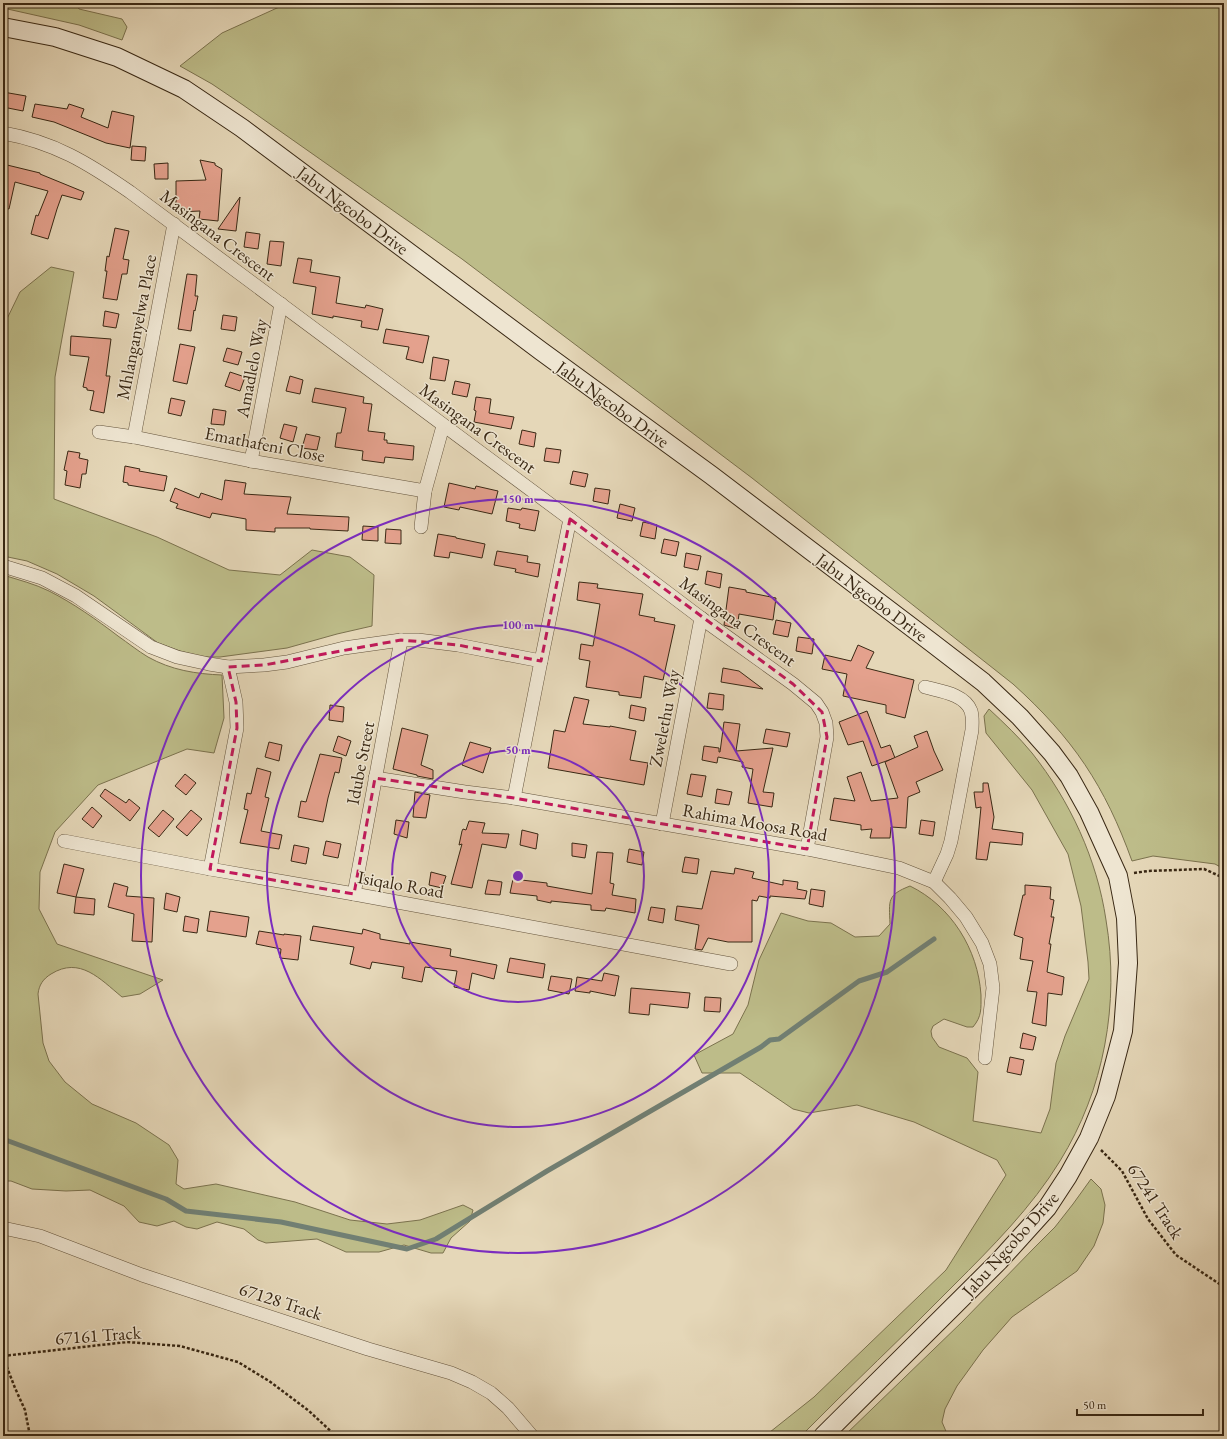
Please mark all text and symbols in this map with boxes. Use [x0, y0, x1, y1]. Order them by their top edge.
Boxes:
street label: Jabu Ngcobo Drive [291, 159, 413, 259]
street label: Masingana Crescent [156, 184, 281, 286]
street label: Mhlanganyelwa Place [111, 252, 161, 402]
street label: Amadlelo Way [230, 316, 272, 421]
street label: Jabu Ngcobo Drive [550, 354, 674, 453]
street label: Masingana Crescent [415, 378, 541, 478]
street label: Emathafeni Close [203, 421, 327, 467]
text: 150 m [502, 491, 534, 507]
street label: Jabu Ngcobo Drive [810, 546, 932, 646]
street label: Masingana Crescent [675, 571, 801, 671]
text: 100 m [502, 617, 534, 633]
street label: Zwelethu Way [643, 667, 685, 769]
street label: Idube Street [341, 719, 379, 806]
text: 50 m [505, 742, 531, 758]
street label: Rahima Moosa Road [681, 798, 830, 846]
street label: Isiqalo Road [356, 865, 447, 903]
centre of rings [511, 869, 525, 883]
street label: 67241 Track [1123, 1159, 1189, 1244]
street label: Jabu Ngcobo Drive [955, 1187, 1063, 1303]
street label: 67128 Track [237, 1277, 326, 1325]
street label: 67161 Track [54, 1320, 142, 1349]
scale bar [1077, 1391, 1203, 1417]
text: 50 m [1083, 1397, 1107, 1413]

